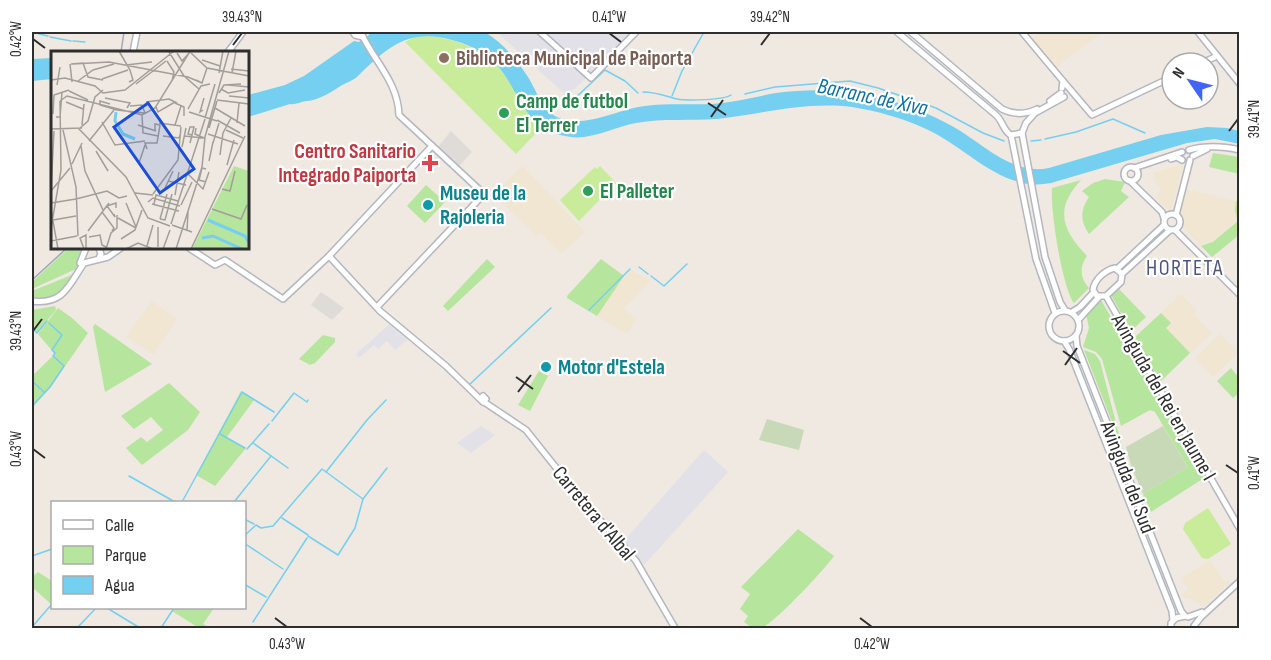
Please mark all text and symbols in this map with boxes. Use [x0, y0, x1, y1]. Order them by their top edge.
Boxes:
text: 39.43°N [222, 8, 262, 27]
text: 0.41°W [592, 8, 626, 27]
text: 39.42°N [750, 8, 790, 27]
text: 0.42°W [7, 21, 26, 57]
place label: Biblioteca Municipal de Paiporta [456, 46, 692, 71]
inset map [51, 51, 249, 249]
marker: Biblioteca Municipal de Paiporta [437, 51, 451, 65]
north arrow [1160, 51, 1220, 111]
text: N [1169, 64, 1189, 82]
water label: Barranc de Xiva [815, 73, 930, 122]
place label: Camp de futbol El Terrer [516, 89, 628, 138]
text: 39.41°N [1245, 100, 1264, 138]
marker: Camp de futbol El Terrer [497, 106, 511, 120]
place label: Centro Sanitario Integrado Paiporta [278, 139, 416, 188]
marker: Centro Sanitario Integrado Paiporta [421, 154, 439, 172]
place label: El Palleter [600, 179, 675, 204]
place label: Museu de la Rajoleria [440, 181, 526, 230]
marker: El Palleter [581, 184, 595, 198]
marker: Museu de la Rajoleria [421, 198, 435, 212]
district label: HORTETA [1146, 255, 1224, 282]
street label: Avinguda del Rei en Jaume I [1105, 309, 1221, 485]
text: 39.43°N [7, 311, 26, 351]
place label: Motor d'Estela [558, 355, 665, 380]
marker: Motor d'Estela [539, 360, 553, 374]
street label: Avinguda del Sud [1094, 417, 1160, 537]
text: 0.43°W [7, 431, 26, 467]
text: 0.41°W [1245, 456, 1264, 490]
street label: Carretera d'Albal [547, 461, 640, 566]
legend [51, 501, 246, 609]
text: Calle [105, 515, 134, 536]
text: Parque [105, 545, 146, 566]
text: Agua [104, 575, 135, 596]
text: 0.43°W [269, 635, 305, 654]
text: 0.42°W [854, 635, 890, 654]

